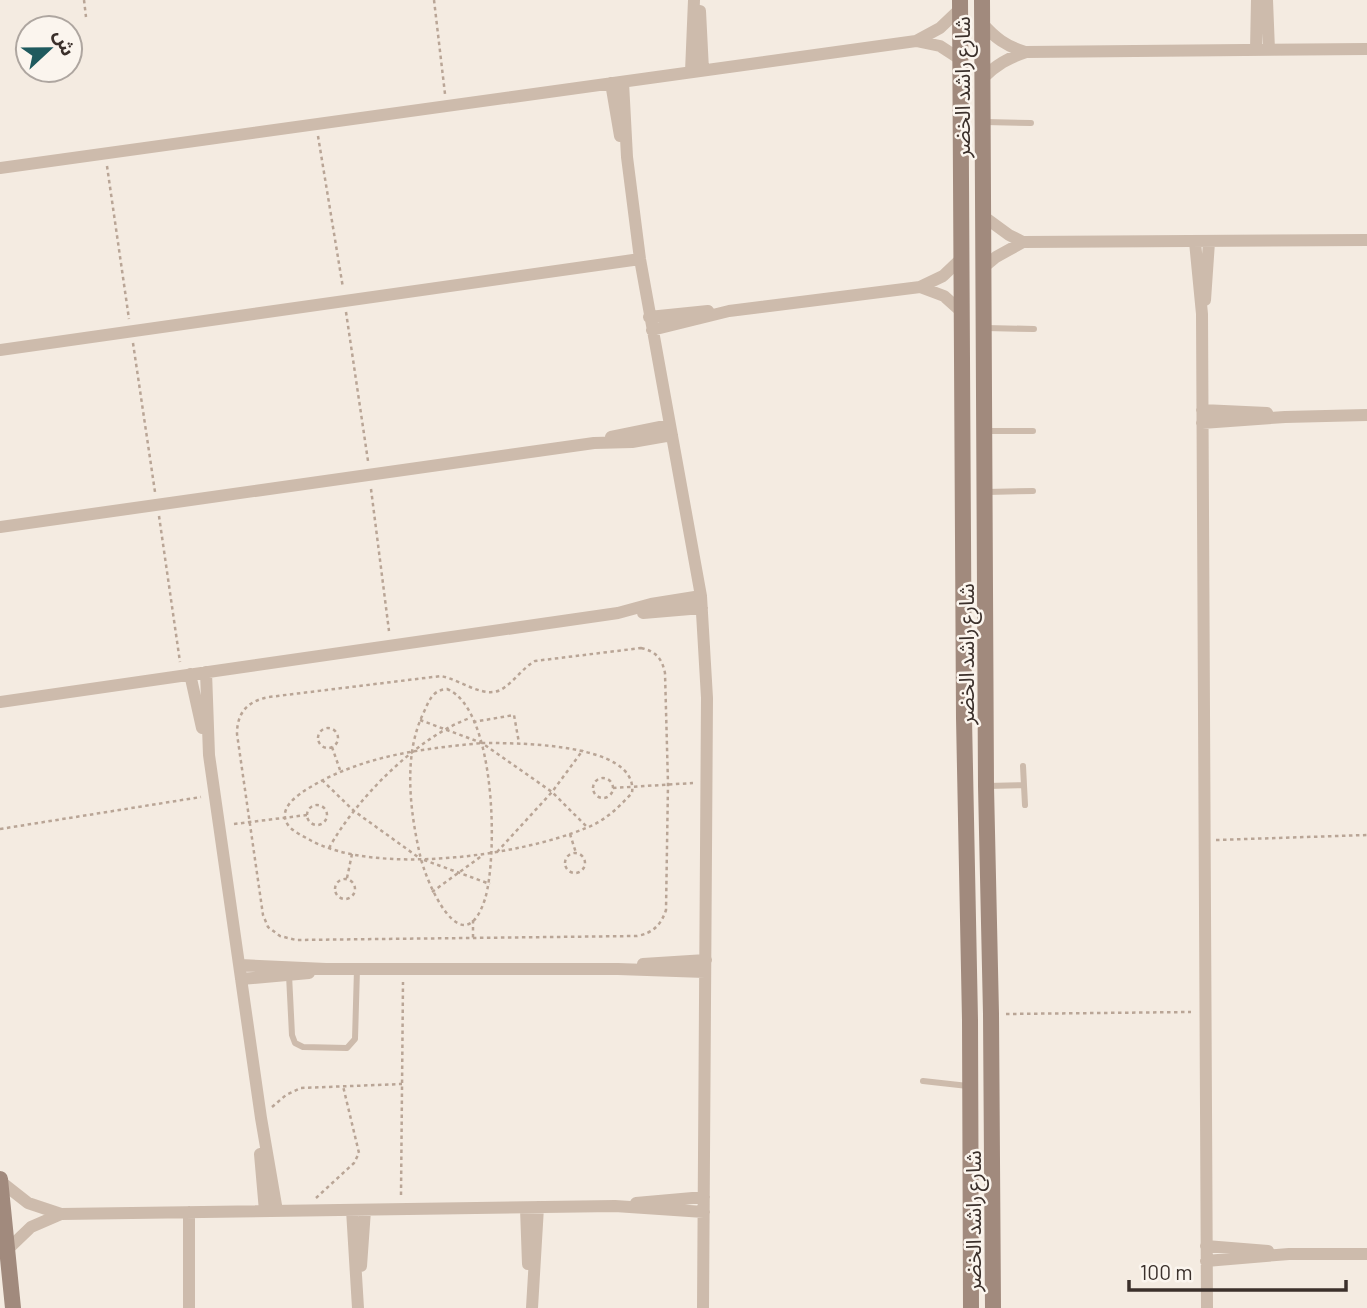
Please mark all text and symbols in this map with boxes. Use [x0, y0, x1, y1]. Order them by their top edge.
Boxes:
north arrow [14, 14, 84, 84]
street label: شارع راشد الخضر [949, 16, 978, 159]
text: ش [50, 26, 81, 59]
street label: شارع راشد الخضر [953, 583, 982, 726]
street label: شارع راشد الخضر [960, 1150, 989, 1293]
scale bar [1129, 1248, 1346, 1292]
text: 100 m [1140, 1259, 1193, 1284]

